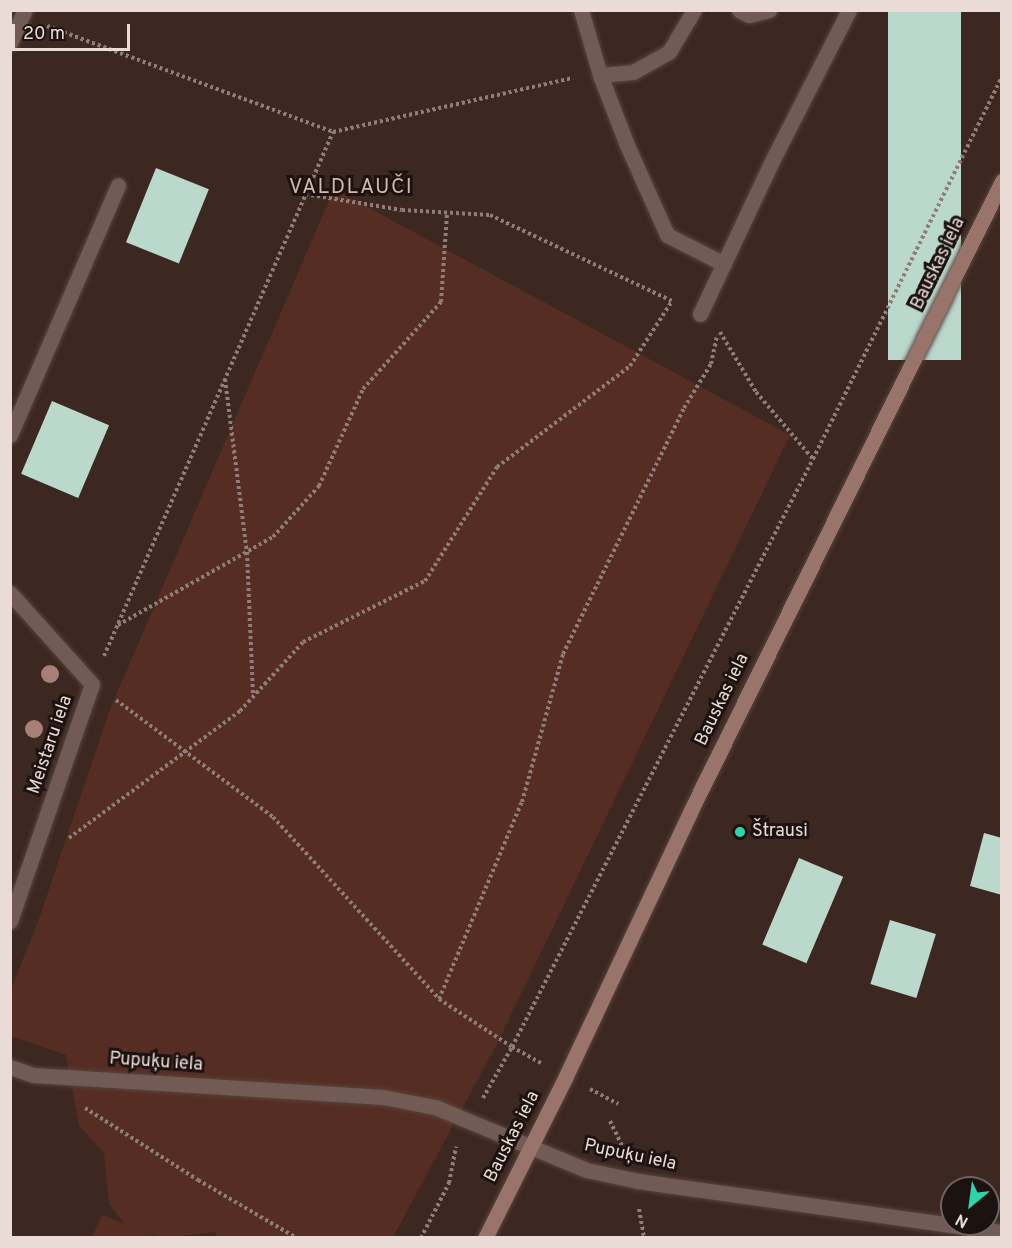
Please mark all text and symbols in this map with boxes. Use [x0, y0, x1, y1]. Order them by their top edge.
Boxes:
scale bar [15, 12, 134, 50]
text: 20 m [23, 23, 65, 46]
district label: VALDLAUČI [289, 175, 413, 201]
street label: Bauskas iela [907, 214, 971, 314]
street label: Bauskas iela [691, 650, 755, 750]
street label: Meistaru iela [24, 693, 78, 797]
place label: Štrausi [752, 821, 808, 843]
marker: Štrausi [733, 825, 747, 839]
street label: Pupuķu iela [108, 1049, 204, 1077]
street label: Bauskas iela [481, 1088, 545, 1186]
street label: Pupuķu iela [582, 1136, 678, 1176]
north arrow [940, 1176, 1000, 1236]
text: N [952, 1208, 972, 1232]

